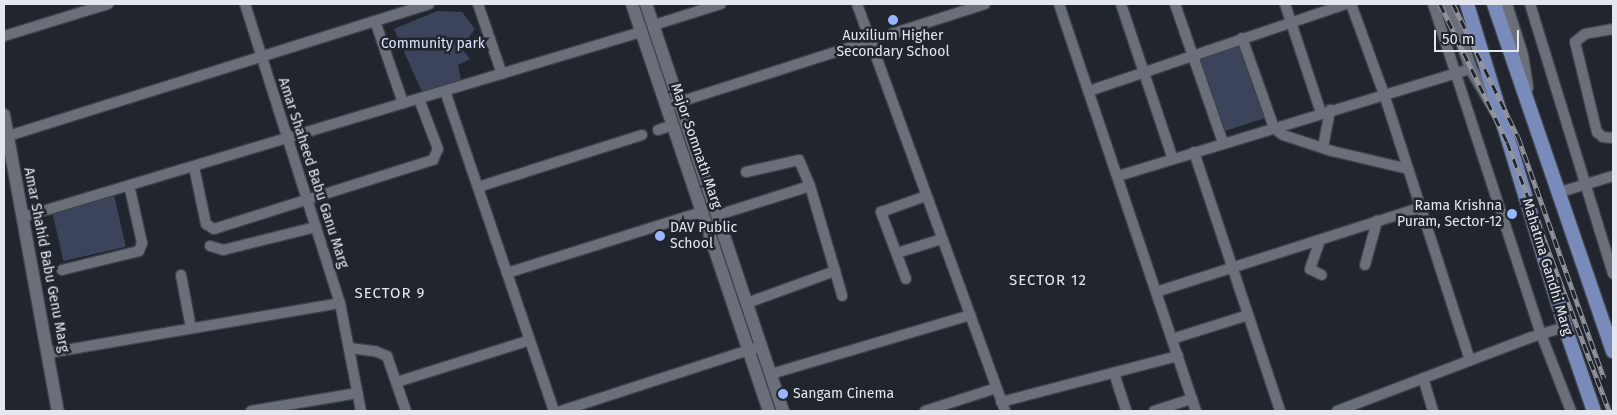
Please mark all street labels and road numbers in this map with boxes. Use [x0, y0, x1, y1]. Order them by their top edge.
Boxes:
street label: Amar Shaheed Babu Ganu Marg [274, 76, 352, 270]
street label: Major Somnath Marg [667, 81, 725, 211]
street label: Amar Shahid Babu Genu Marg [20, 166, 72, 354]
street label: Mahatma Gandhi Marg [1518, 196, 1576, 338]

